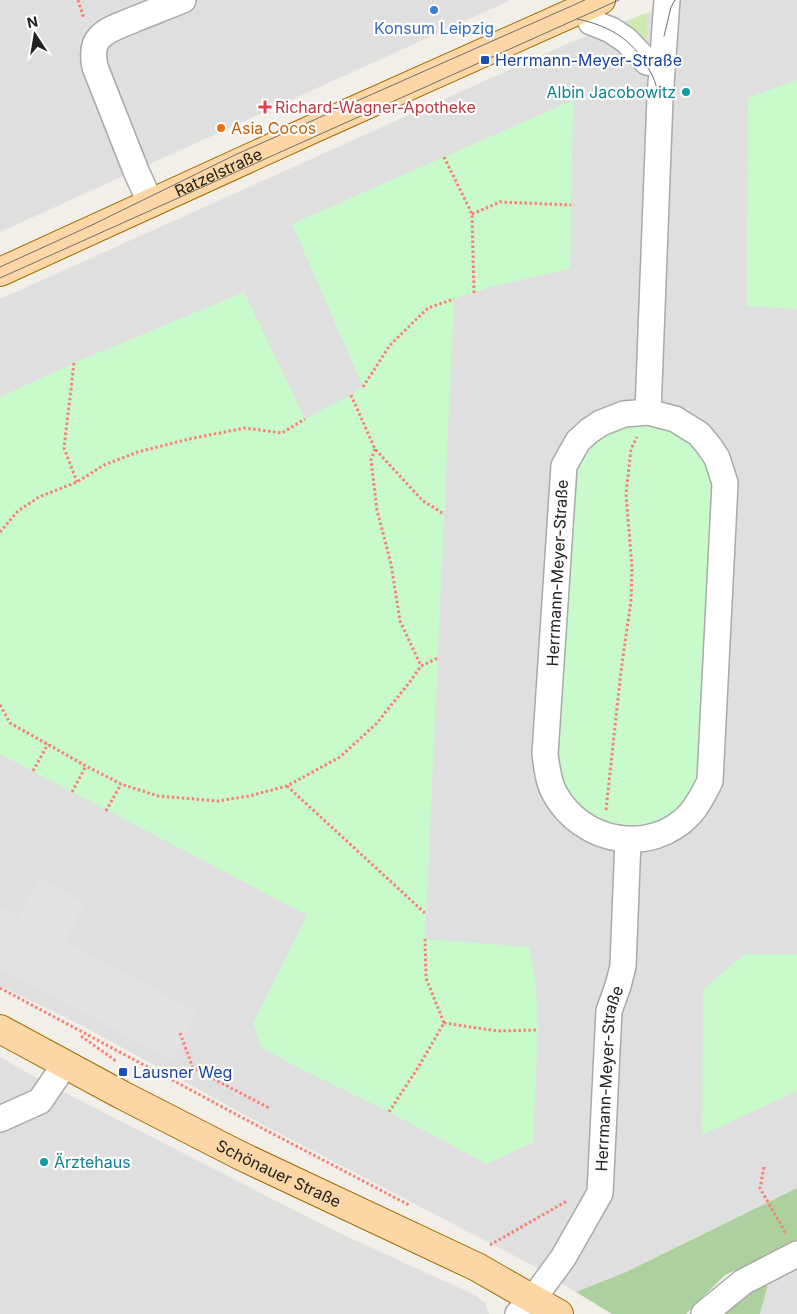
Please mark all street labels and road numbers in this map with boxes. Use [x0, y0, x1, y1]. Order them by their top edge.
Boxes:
street label: Ratzelstraße [171, 143, 265, 201]
street label: Herrmann-Meyer-Straße [542, 479, 572, 667]
street label: Herrmann-Meyer-Straße [591, 983, 627, 1172]
street label: Schönauer Straße [213, 1135, 344, 1212]

